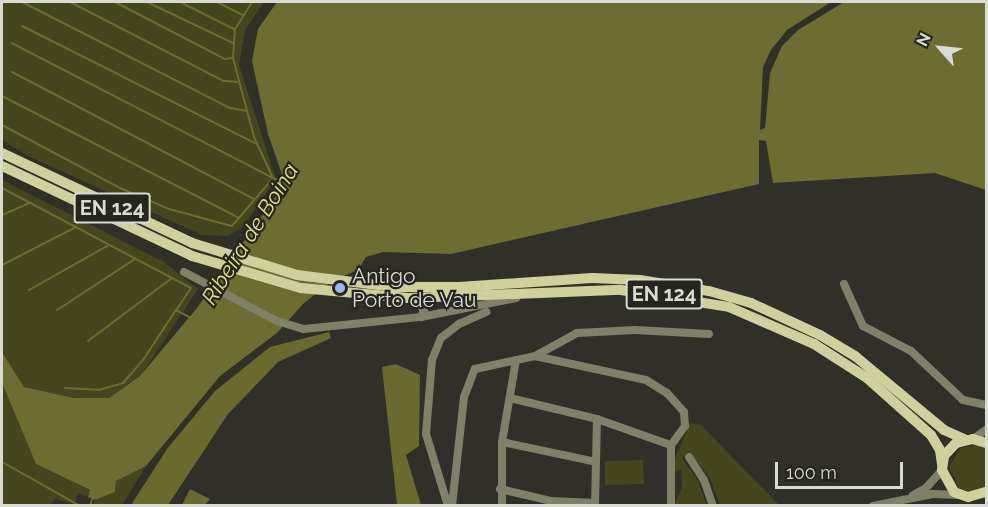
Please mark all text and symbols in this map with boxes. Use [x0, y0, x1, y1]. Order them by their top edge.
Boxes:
north arrow [910, 18, 970, 78]
text: N [912, 30, 935, 49]
water label: Ribeira de Boina [196, 159, 304, 309]
road number: EN 124 [73, 191, 151, 225]
place label: Antigo Porto de Vau [352, 263, 477, 313]
road number: EN 124 [625, 277, 703, 311]
marker: Antigo Porto de Vau [333, 281, 347, 295]
scale bar [778, 450, 906, 488]
text: 100 m [786, 462, 837, 483]

